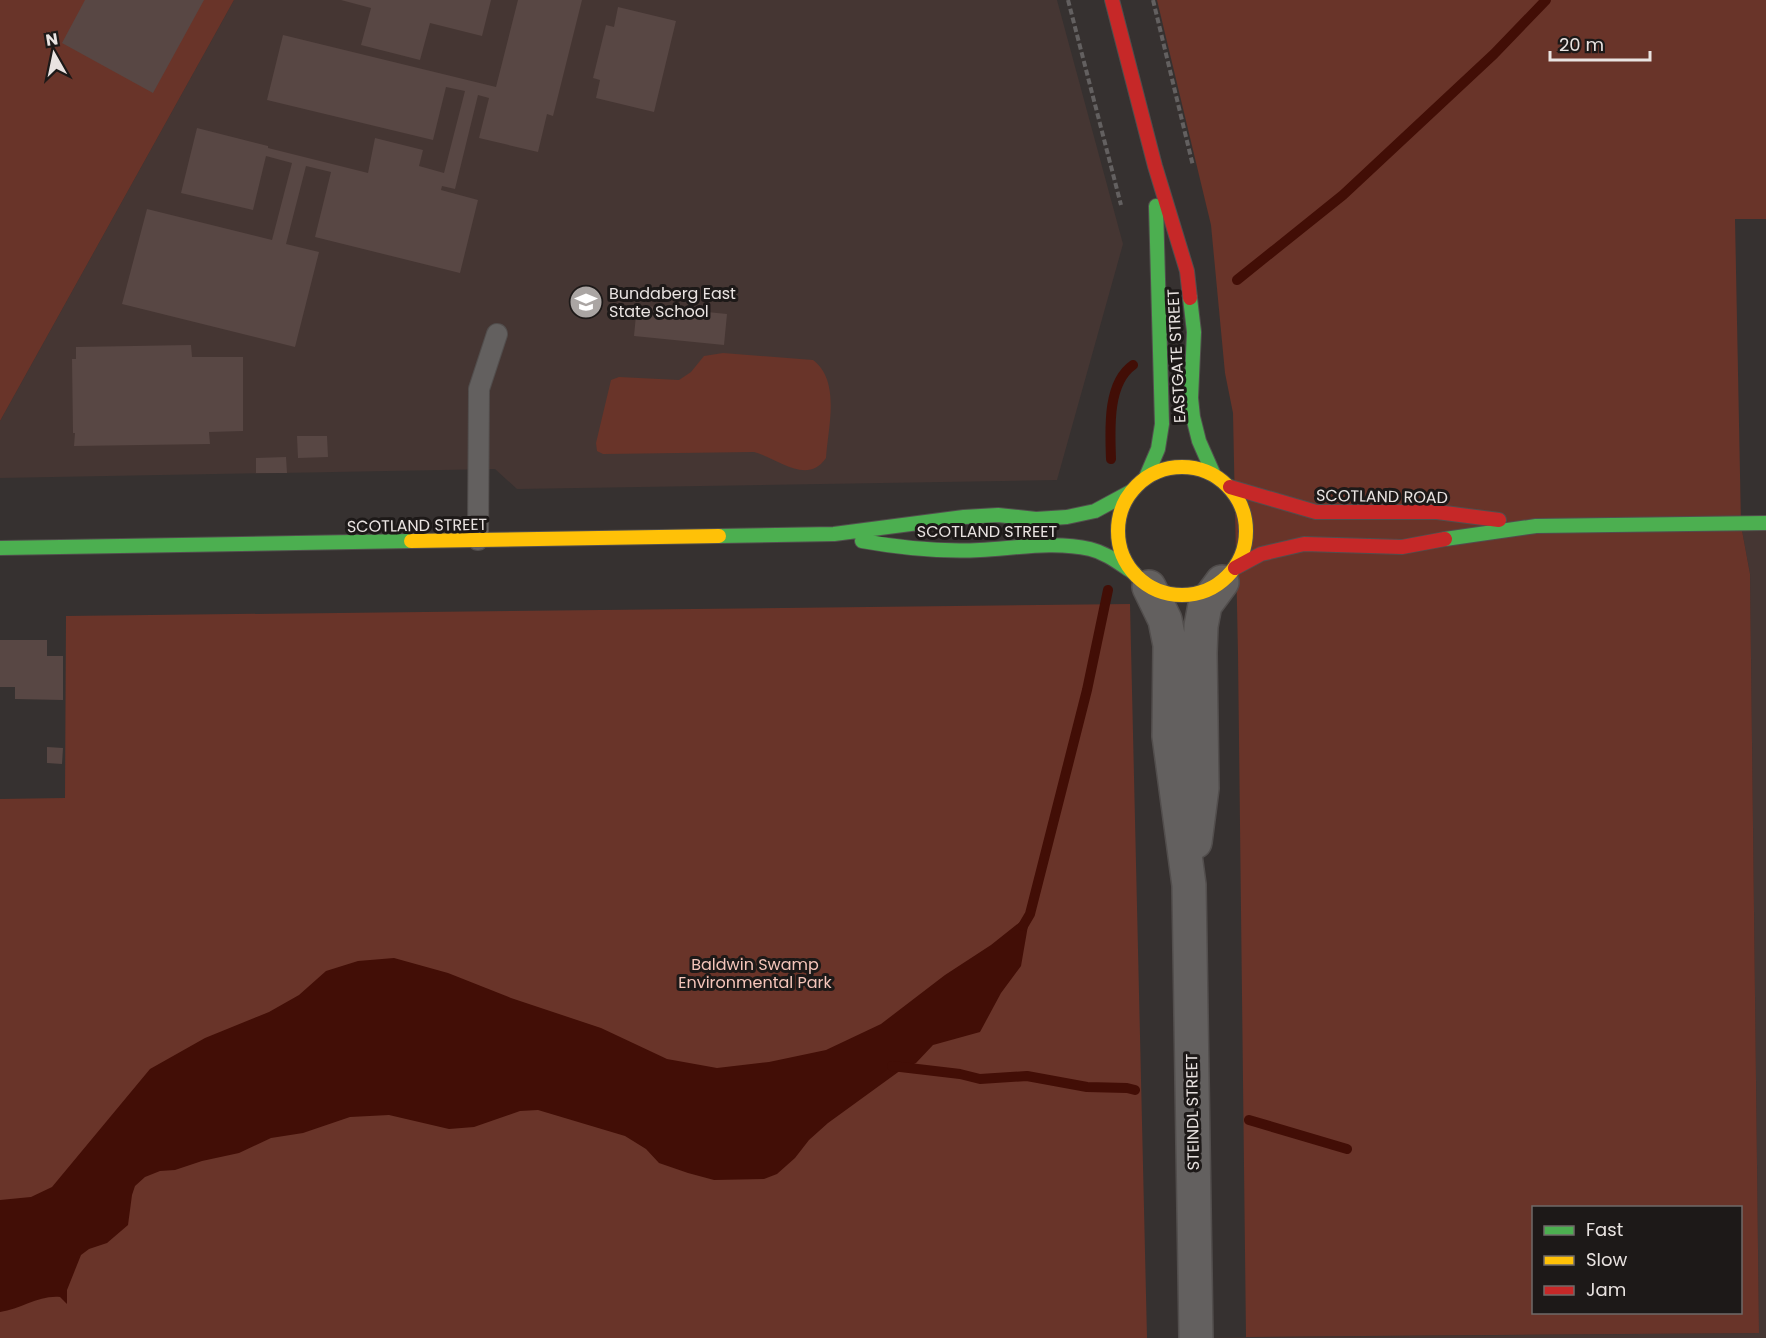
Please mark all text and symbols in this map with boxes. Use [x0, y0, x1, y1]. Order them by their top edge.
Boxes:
north arrow [24, 24, 84, 84]
scale bar [1550, 24, 1650, 62]
text: N [44, 27, 59, 52]
text: 20 m [1559, 32, 1604, 57]
place label: Bundaberg East State School [609, 282, 736, 323]
school or university icon: Bundaberg East State School [568, 284, 604, 320]
street label: EASTGATE STREET [1161, 288, 1191, 424]
street label: SCOTLAND ROAD [1316, 484, 1448, 509]
street label: SCOTLAND STREET [347, 513, 488, 538]
street label: SCOTLAND STREET [917, 520, 1058, 543]
park label: Baldwin Swamp Environmental Park [678, 953, 833, 994]
street label: STEINDL STREET [1180, 1053, 1205, 1171]
legend [1532, 1206, 1742, 1314]
text: Fast [1586, 1217, 1623, 1242]
text: Slow [1586, 1247, 1628, 1272]
text: Jam [1586, 1277, 1626, 1302]

